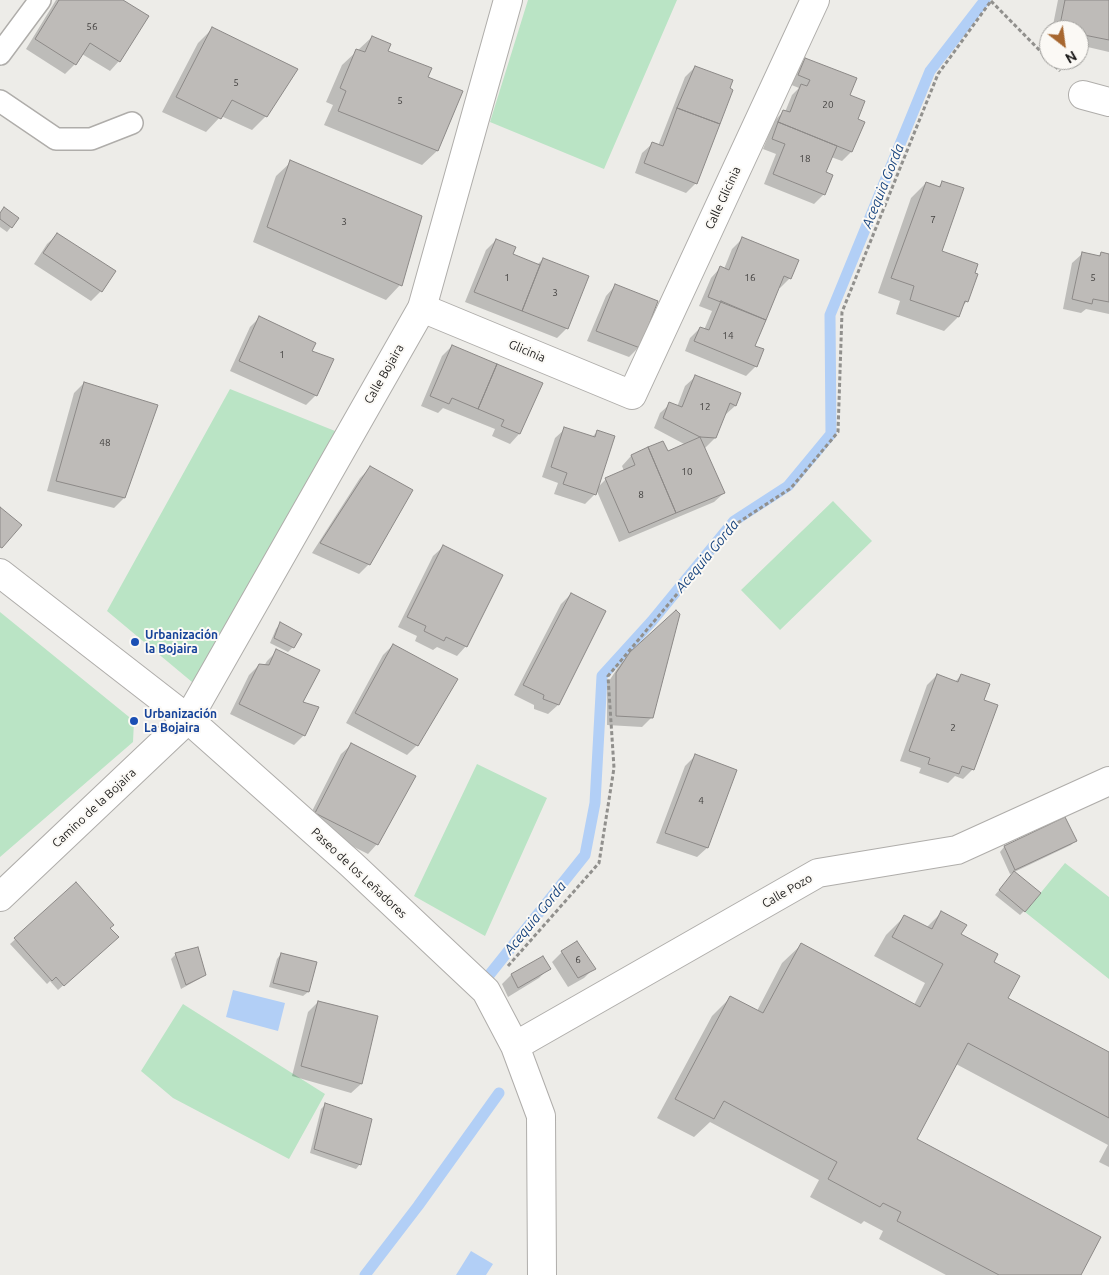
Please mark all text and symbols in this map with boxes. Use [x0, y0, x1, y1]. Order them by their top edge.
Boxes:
north arrow [1039, 20, 1089, 70]
house number: 56 [86, 21, 98, 33]
text: N [1062, 48, 1080, 67]
house number: 5 [233, 77, 239, 89]
house number: 5 [397, 95, 403, 107]
house number: 20 [822, 99, 834, 111]
water label: Acequia Gorda [858, 141, 908, 231]
house number: 18 [799, 153, 811, 165]
street label: Calle Glicinia [702, 164, 744, 232]
house number: 7 [930, 214, 936, 226]
house number: 3 [341, 216, 347, 228]
house number: 1 [504, 272, 510, 284]
house number: 16 [744, 272, 756, 284]
house number: 5 [1090, 272, 1096, 284]
house number: 3 [552, 287, 558, 299]
house number: 14 [722, 330, 734, 342]
street label: Glicinia [506, 337, 548, 365]
street label: Calle Bojaira [361, 342, 407, 406]
house number: 1 [279, 349, 285, 361]
house number: 12 [699, 401, 711, 413]
house number: 48 [99, 437, 111, 449]
house number: 10 [681, 466, 693, 478]
house number: 8 [638, 489, 644, 501]
water label: Acequia Gorda [672, 516, 742, 596]
place label: Urbanización la Bojaira [145, 628, 218, 656]
marker: Urbanización la Bojaira [129, 636, 141, 648]
place label: Urbanización La Bojaira [144, 707, 217, 735]
marker: Urbanización La Bojaira [128, 715, 140, 727]
house number: 2 [950, 722, 956, 734]
street label: Camino de la Bojaira [49, 765, 139, 851]
house number: 4 [698, 795, 704, 807]
street label: Paseo de los Leñadores [308, 825, 410, 921]
street label: Calle Pozo [759, 871, 815, 911]
water label: Acequia Gorda [500, 878, 570, 958]
house number: 6 [575, 954, 581, 966]

